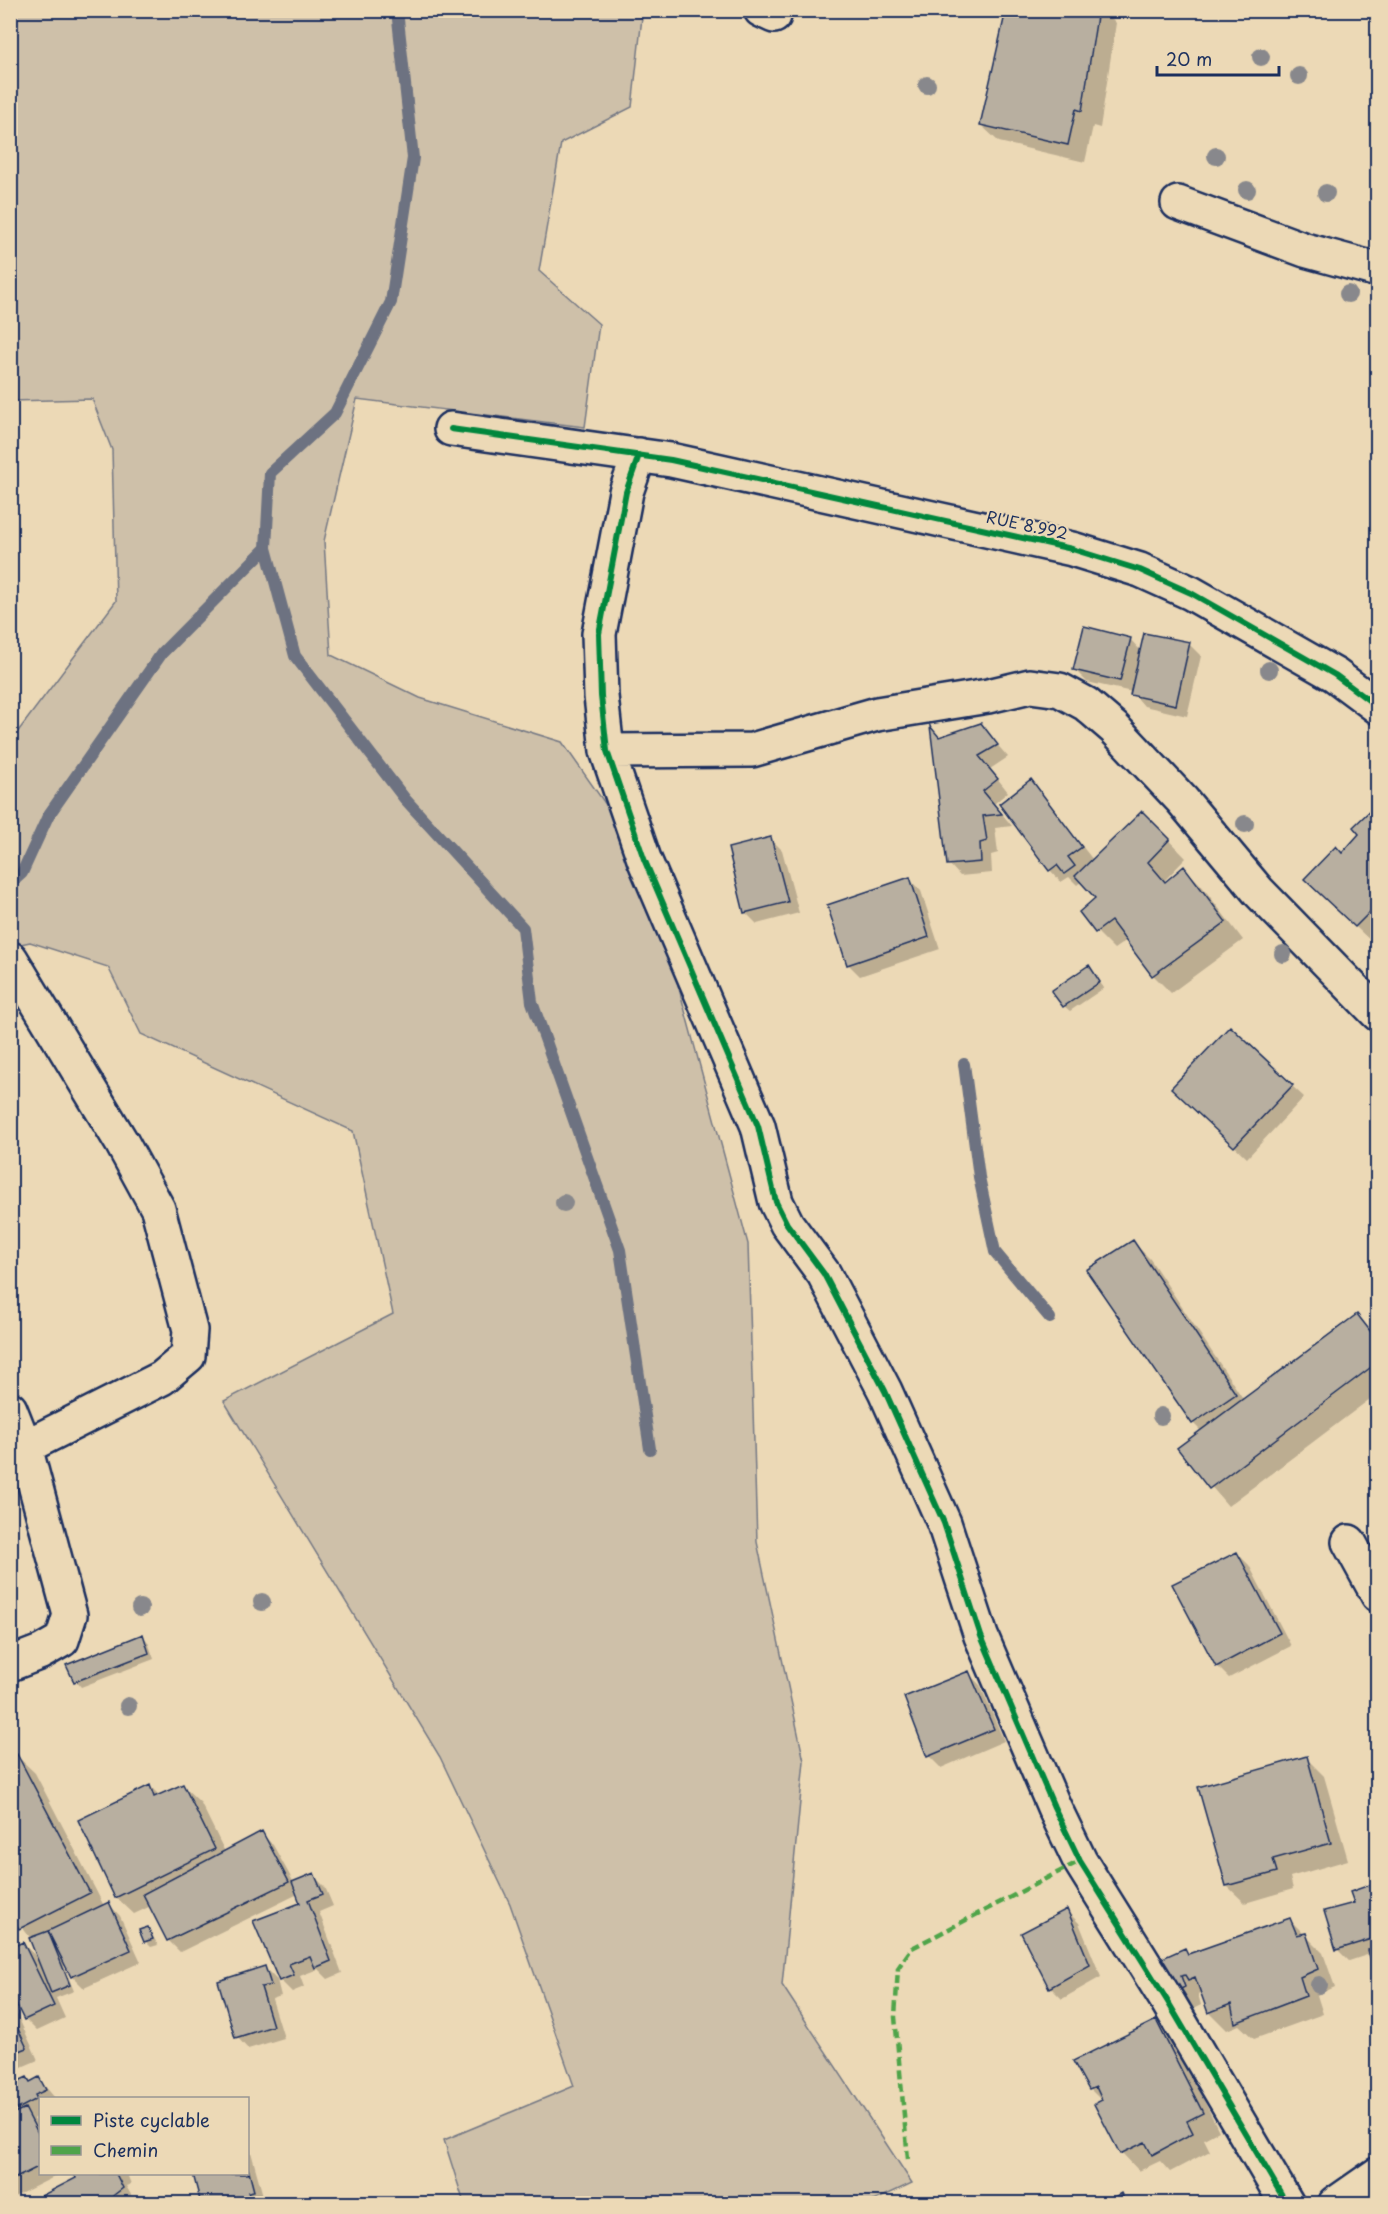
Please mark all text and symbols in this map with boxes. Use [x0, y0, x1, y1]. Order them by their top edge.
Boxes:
scale bar [1157, 39, 1278, 77]
text: 20 m [1166, 45, 1212, 72]
street label: RUE 8.992 [984, 504, 1070, 544]
legend [39, 2097, 249, 2175]
text: Piste cyclable [93, 2106, 210, 2133]
text: Chemin [93, 2136, 158, 2163]

